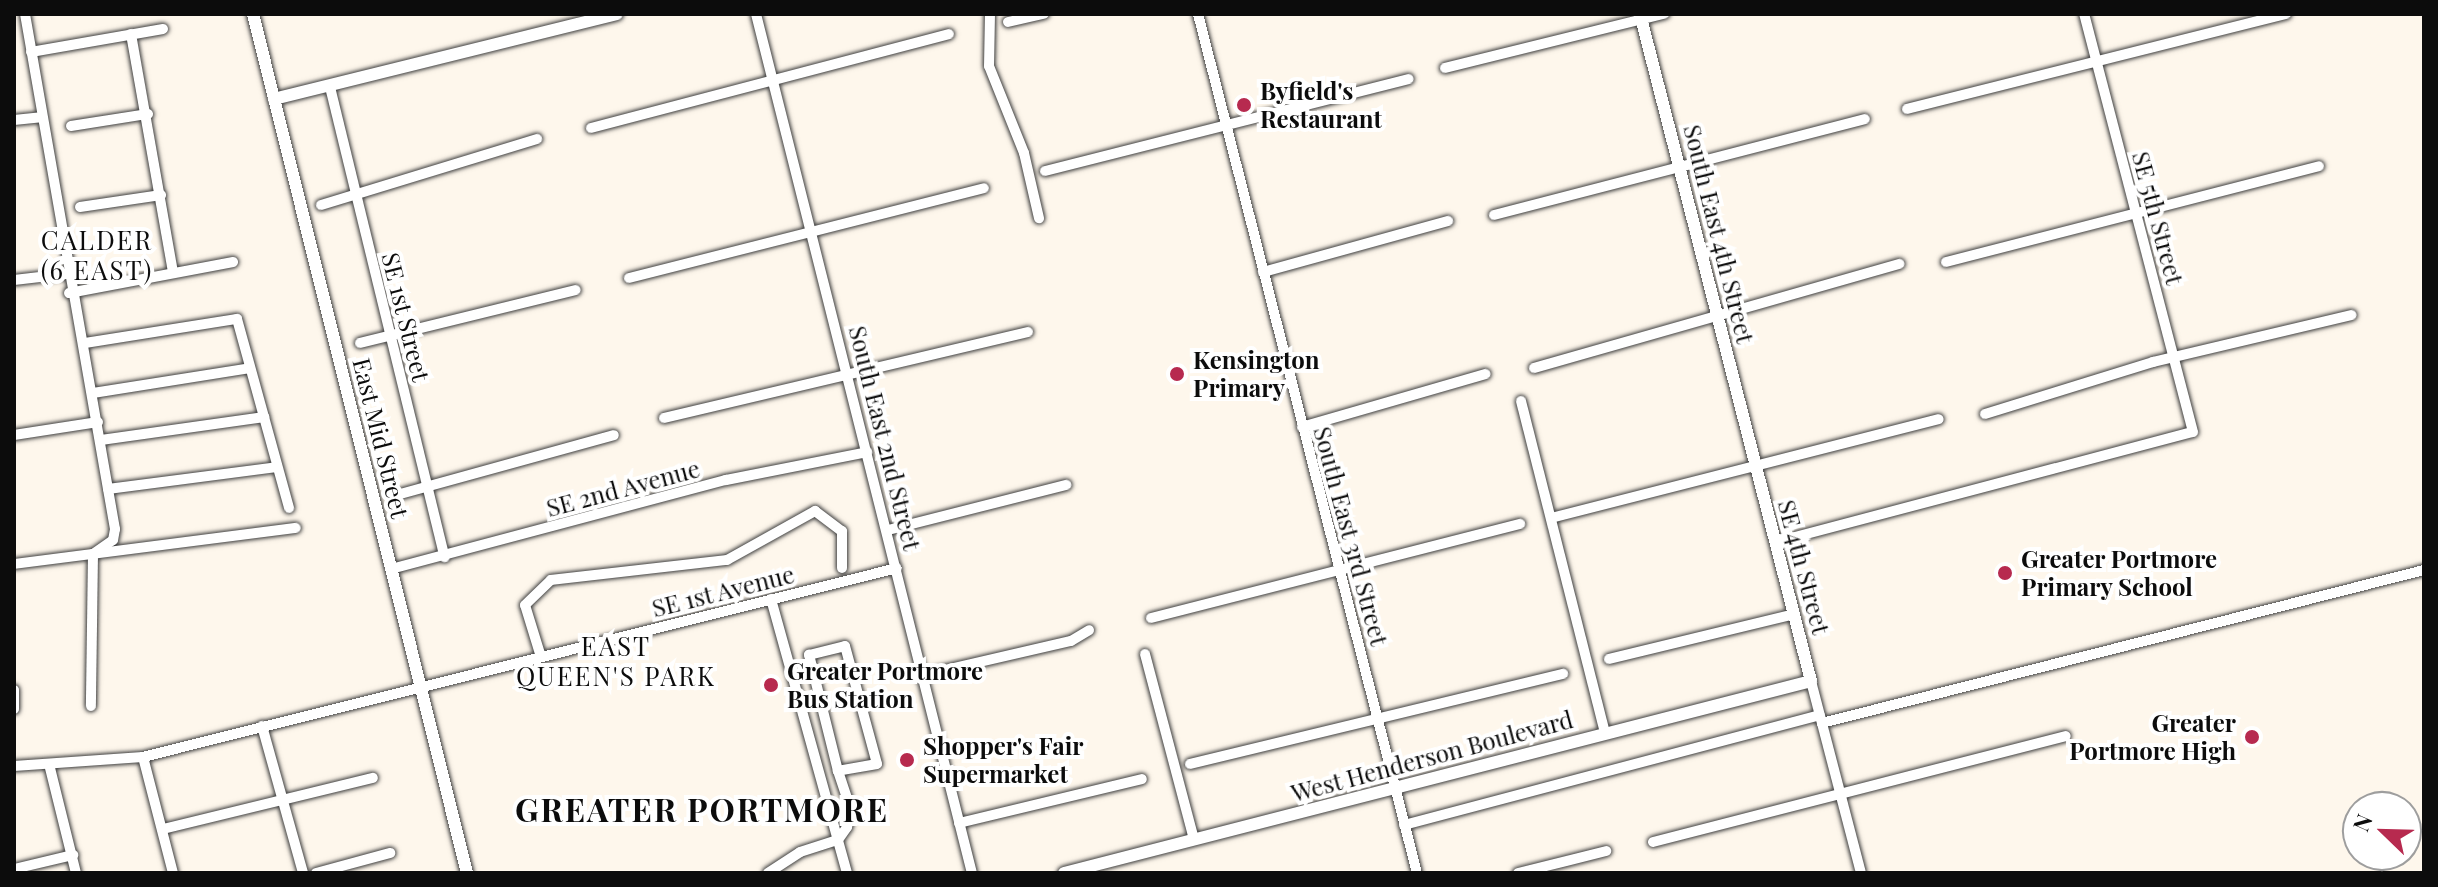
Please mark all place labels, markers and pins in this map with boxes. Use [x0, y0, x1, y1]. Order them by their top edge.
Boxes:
place label: Byfield's Restaurant [1260, 77, 1382, 133]
marker: Byfield's Restaurant [1235, 96, 1253, 114]
place label: Kensington Primary [1193, 346, 1320, 402]
marker: Kensington Primary [1168, 365, 1186, 383]
place label: Greater Portmore Primary School [2021, 545, 2218, 601]
marker: Greater Portmore Primary School [1996, 564, 2014, 582]
place label: Greater Portmore Bus Station [787, 657, 984, 713]
marker: Greater Portmore Bus Station [762, 676, 780, 694]
place label: Greater Portmore High [2069, 709, 2236, 765]
marker: Greater Portmore High [2243, 728, 2261, 746]
place label: Shopper's Fair Supermarket [923, 732, 1083, 788]
marker: Shopper's Fair Supermarket [898, 751, 916, 769]

